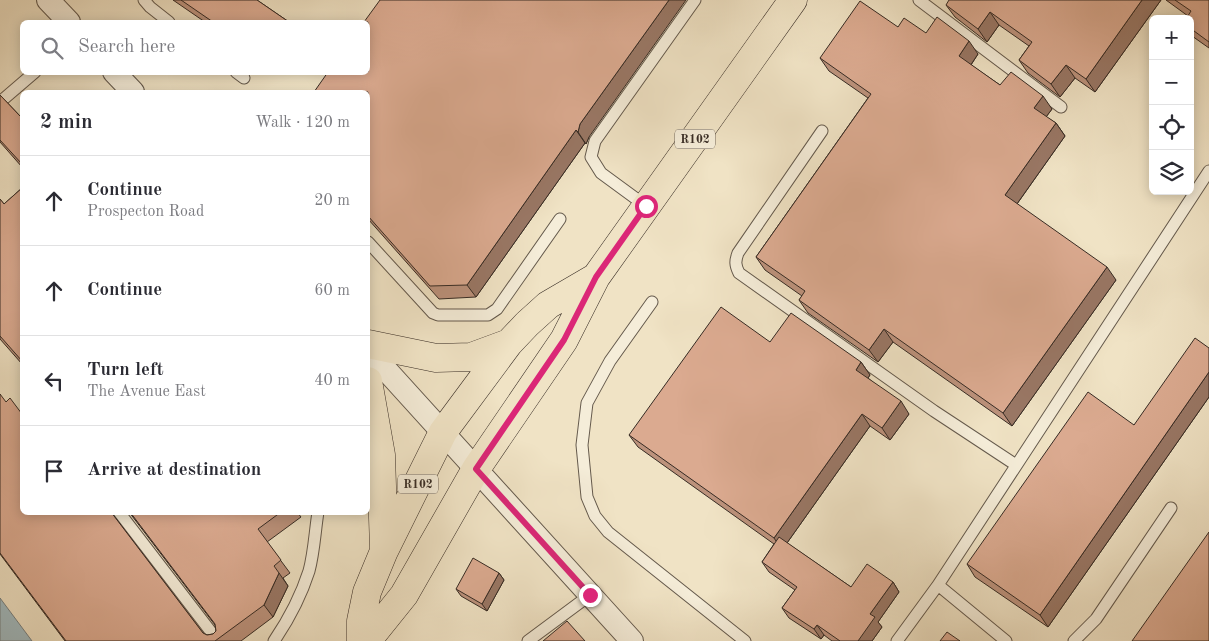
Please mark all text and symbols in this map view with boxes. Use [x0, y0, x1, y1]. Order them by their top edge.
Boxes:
map controls [1149, 15, 1194, 195]
button: + [1149, 15, 1194, 60]
search box [20, 20, 370, 75]
icon: search [38, 34, 66, 62]
text: Search here [78, 38, 175, 57]
button: − [1149, 60, 1194, 105]
button: locate [1149, 105, 1194, 150]
text: 2 min [40, 112, 93, 133]
text: Walk · 120 m [255, 115, 350, 131]
road number: R102 [675, 130, 715, 148]
button: layers [1149, 150, 1194, 195]
text: Continue [87, 181, 162, 200]
icon: ahead [40, 187, 68, 215]
text: 20 m [314, 193, 350, 209]
route start [635, 195, 658, 218]
text: Prospecton Road [87, 204, 204, 220]
icon: ahead [40, 277, 68, 305]
text: Continue [87, 281, 162, 300]
text: 60 m [314, 283, 350, 299]
text: Turn left [87, 361, 164, 380]
icon: left [40, 367, 68, 395]
text: 40 m [314, 373, 350, 389]
text: The Avenue East [87, 384, 206, 400]
icon: arrive [40, 457, 68, 485]
text: Arrive at destination [87, 461, 261, 480]
road number: R102 [398, 474, 438, 494]
route end [579, 584, 602, 607]

